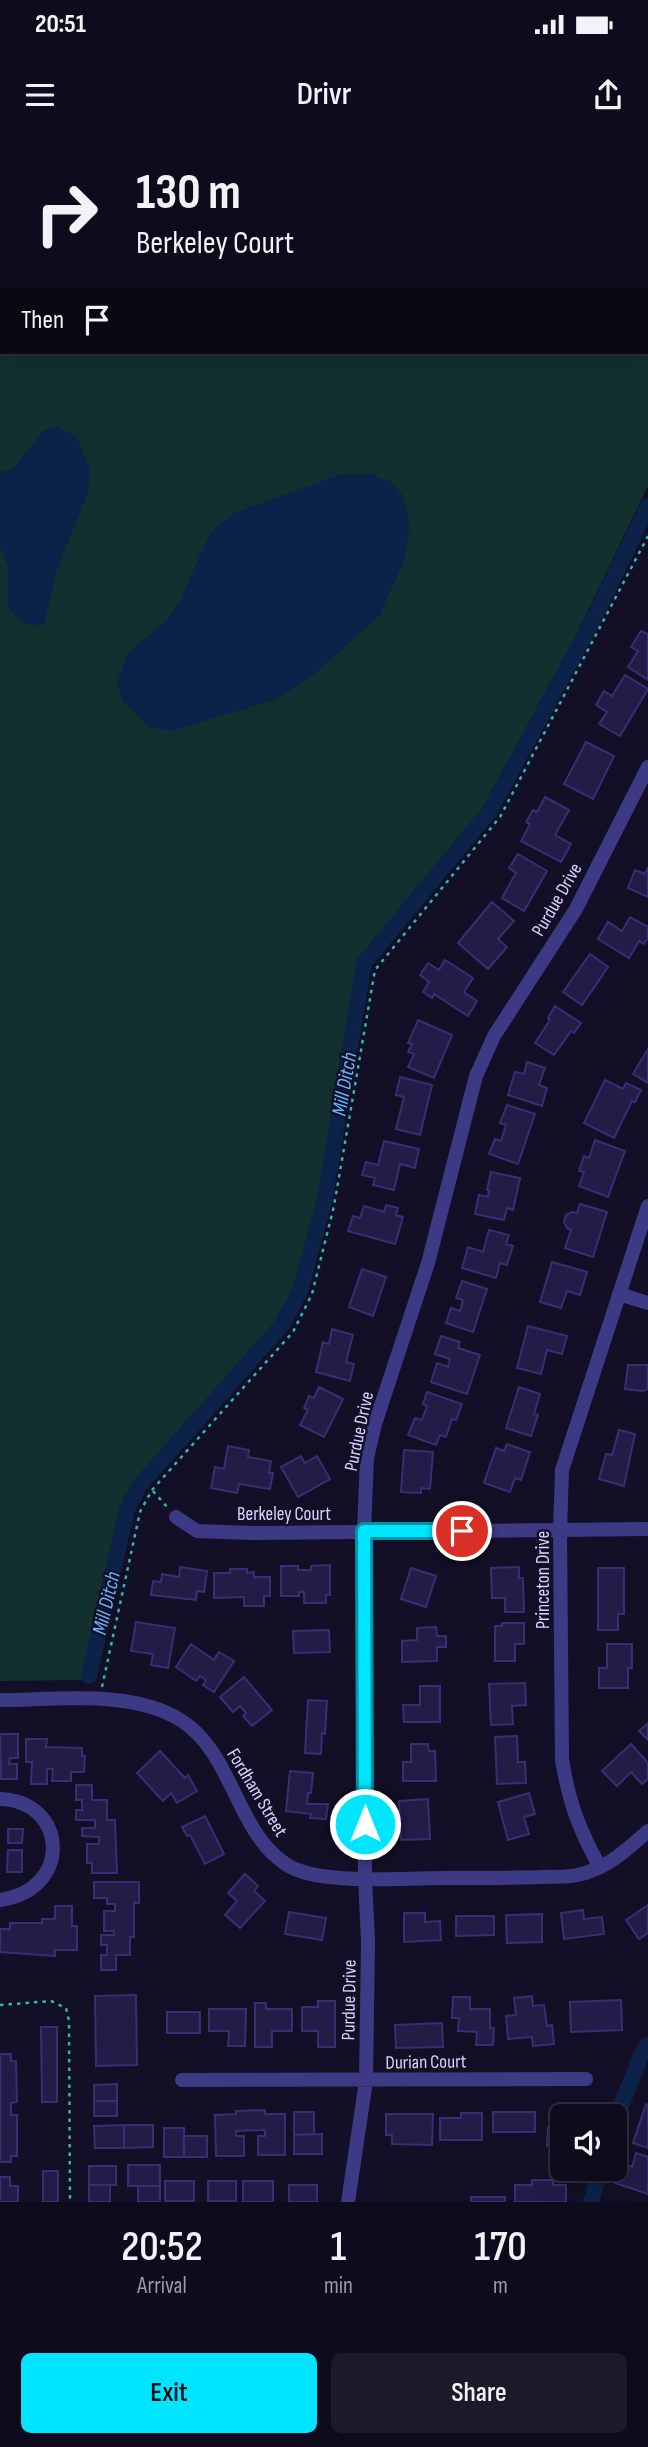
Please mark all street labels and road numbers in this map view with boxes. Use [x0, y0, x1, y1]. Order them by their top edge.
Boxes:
street label: Purdue Drive [527, 859, 587, 940]
street label: Purdue Drive [340, 1389, 379, 1473]
street label: Berkeley Court [237, 1503, 331, 1526]
street label: Princeton Drive [532, 1531, 555, 1629]
street label: Fordham Street [221, 1745, 292, 1841]
street label: Purdue Drive [337, 1959, 362, 2041]
street label: Durian Court [385, 2050, 467, 2075]

